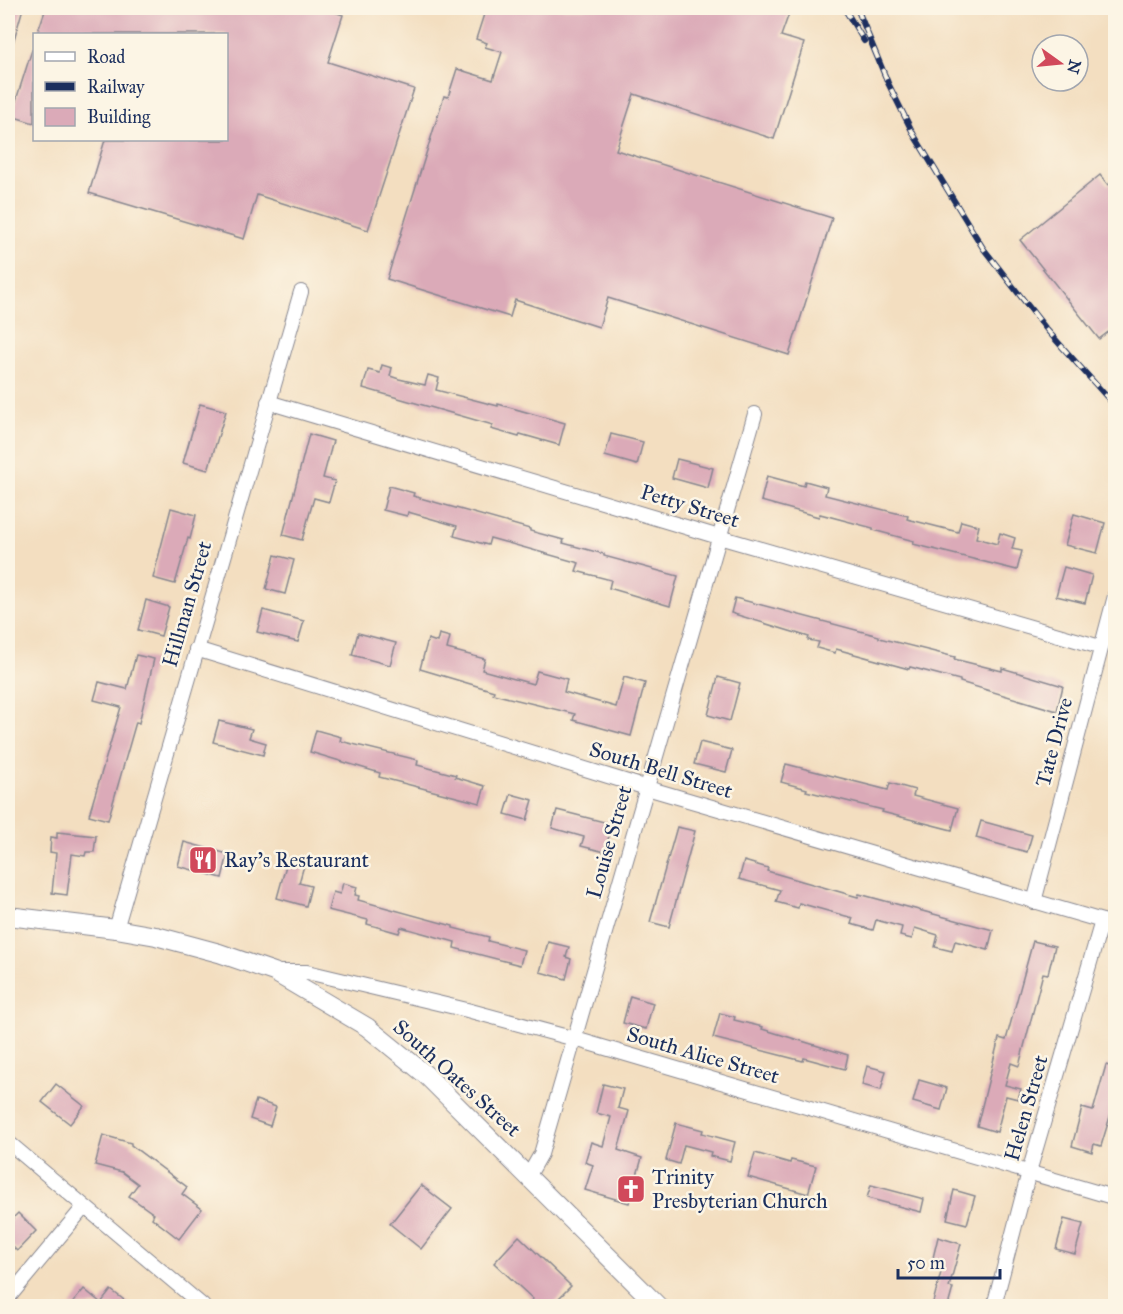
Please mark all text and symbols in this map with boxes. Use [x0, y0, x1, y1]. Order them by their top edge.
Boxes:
legend [33, 33, 228, 141]
north arrow [1030, 33, 1090, 93]
text: Road [87, 46, 125, 68]
text: N [1063, 58, 1085, 76]
text: Railway [87, 76, 145, 98]
text: Building [87, 106, 151, 129]
street label: Petty Street [638, 479, 743, 533]
street label: Hillman Street [157, 537, 218, 670]
street label: Tate Drive [1030, 694, 1078, 789]
street label: South Bell Street [586, 736, 736, 804]
street label: Louise Street [580, 782, 638, 901]
restaurant icon: Ray's Restaurant [187, 844, 219, 876]
place label: Ray's Restaurant [224, 847, 369, 873]
street label: South Oates Street [388, 1014, 527, 1143]
street label: South Alice Street [624, 1021, 783, 1089]
street label: Helen Street [998, 1051, 1054, 1164]
place label: Trinity Presbyterian Church [652, 1164, 828, 1214]
church icon: Trinity Presbyterian Church [615, 1173, 647, 1205]
scale bar [898, 1242, 1000, 1280]
text: 50 m [907, 1252, 945, 1274]

